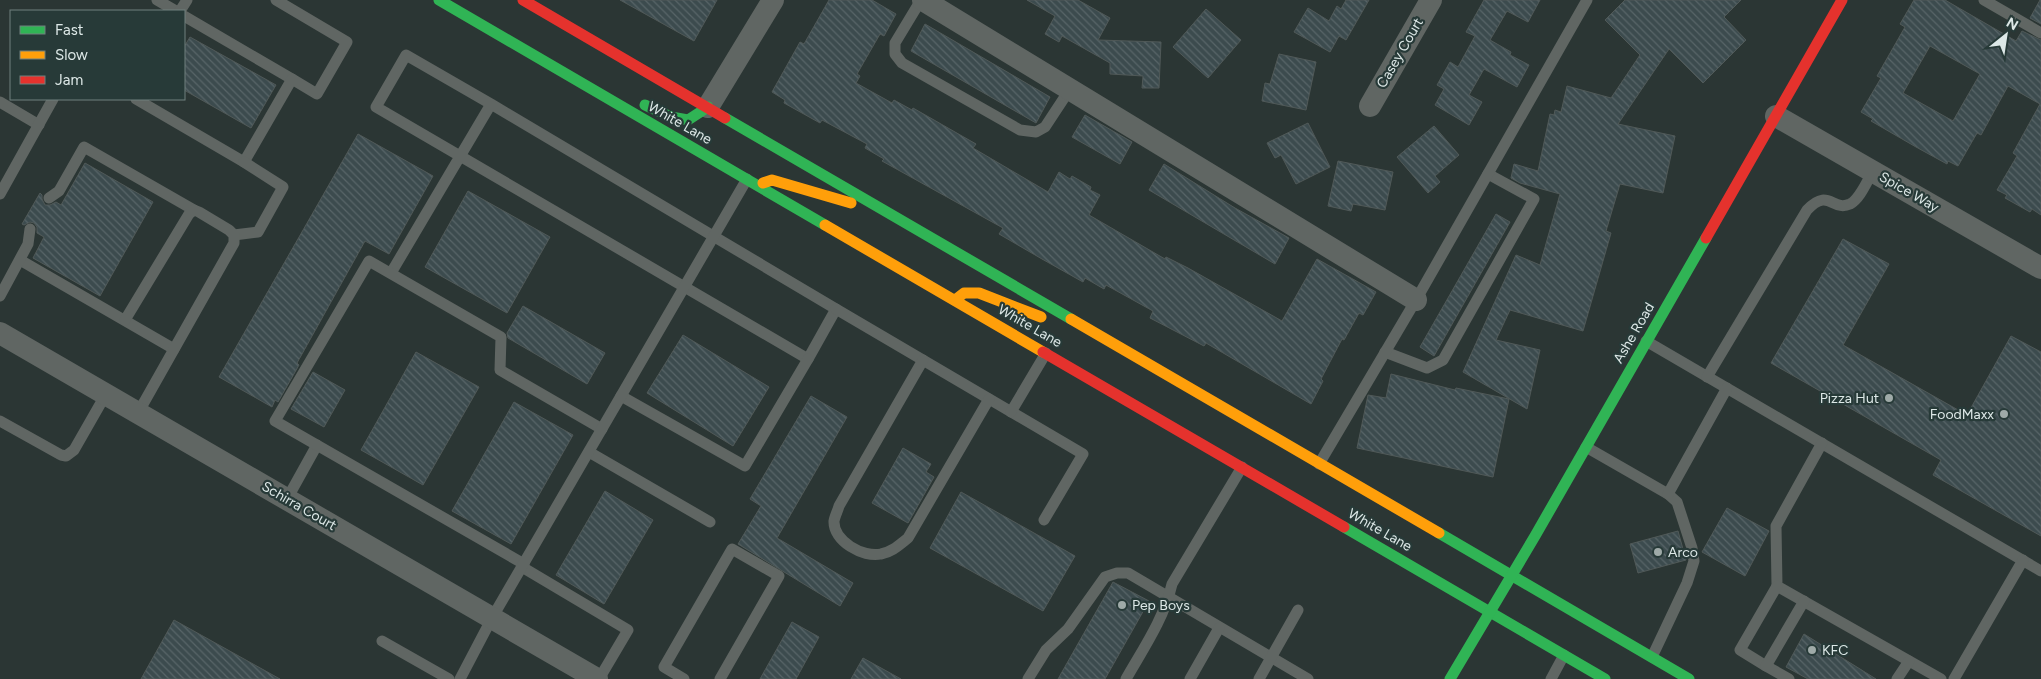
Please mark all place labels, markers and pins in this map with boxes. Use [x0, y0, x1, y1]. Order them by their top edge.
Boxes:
place label: Pizza Hut [1820, 390, 1879, 407]
marker: Pizza Hut [1883, 392, 1895, 404]
place label: FoodMaxx [1930, 406, 1994, 423]
marker: FoodMaxx [1998, 408, 2010, 420]
place label: Arco [1668, 544, 1698, 561]
marker: Arco [1652, 546, 1664, 558]
place label: Pep Boys [1132, 597, 1190, 614]
marker: Pep Boys [1116, 599, 1128, 611]
place label: KFC [1822, 642, 1848, 659]
marker: KFC [1806, 644, 1818, 656]

